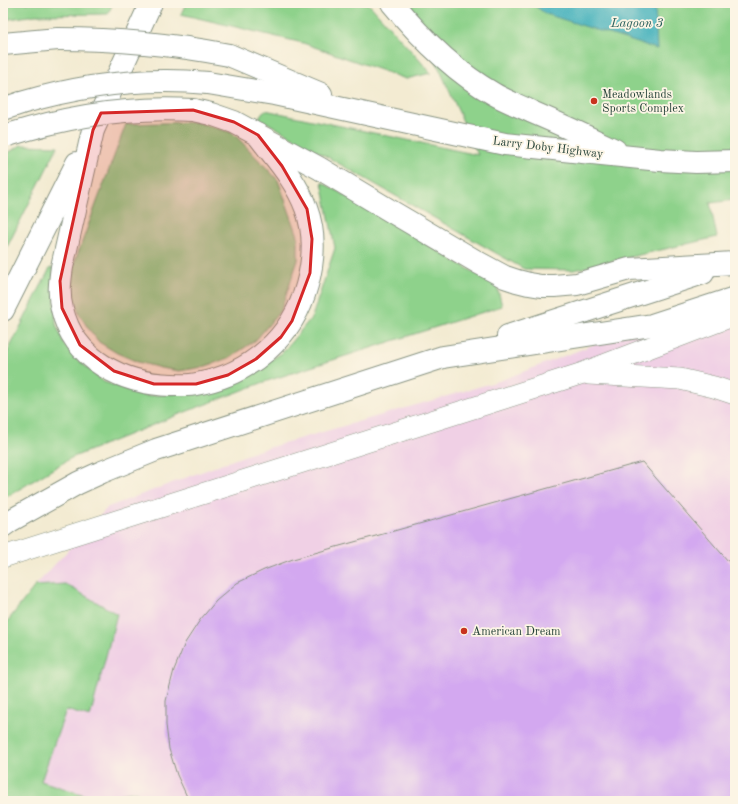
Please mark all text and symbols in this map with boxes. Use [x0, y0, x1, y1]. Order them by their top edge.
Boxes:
water label: Lagoon 3 [610, 17, 664, 30]
place label: Meadowlands Sports Complex [602, 89, 684, 115]
marker: Meadowlands Sports Complex [589, 96, 599, 106]
street label: Larry Doby Highway [492, 135, 605, 161]
marker: American Dream [459, 626, 469, 636]
place label: American Dream [472, 626, 561, 638]

